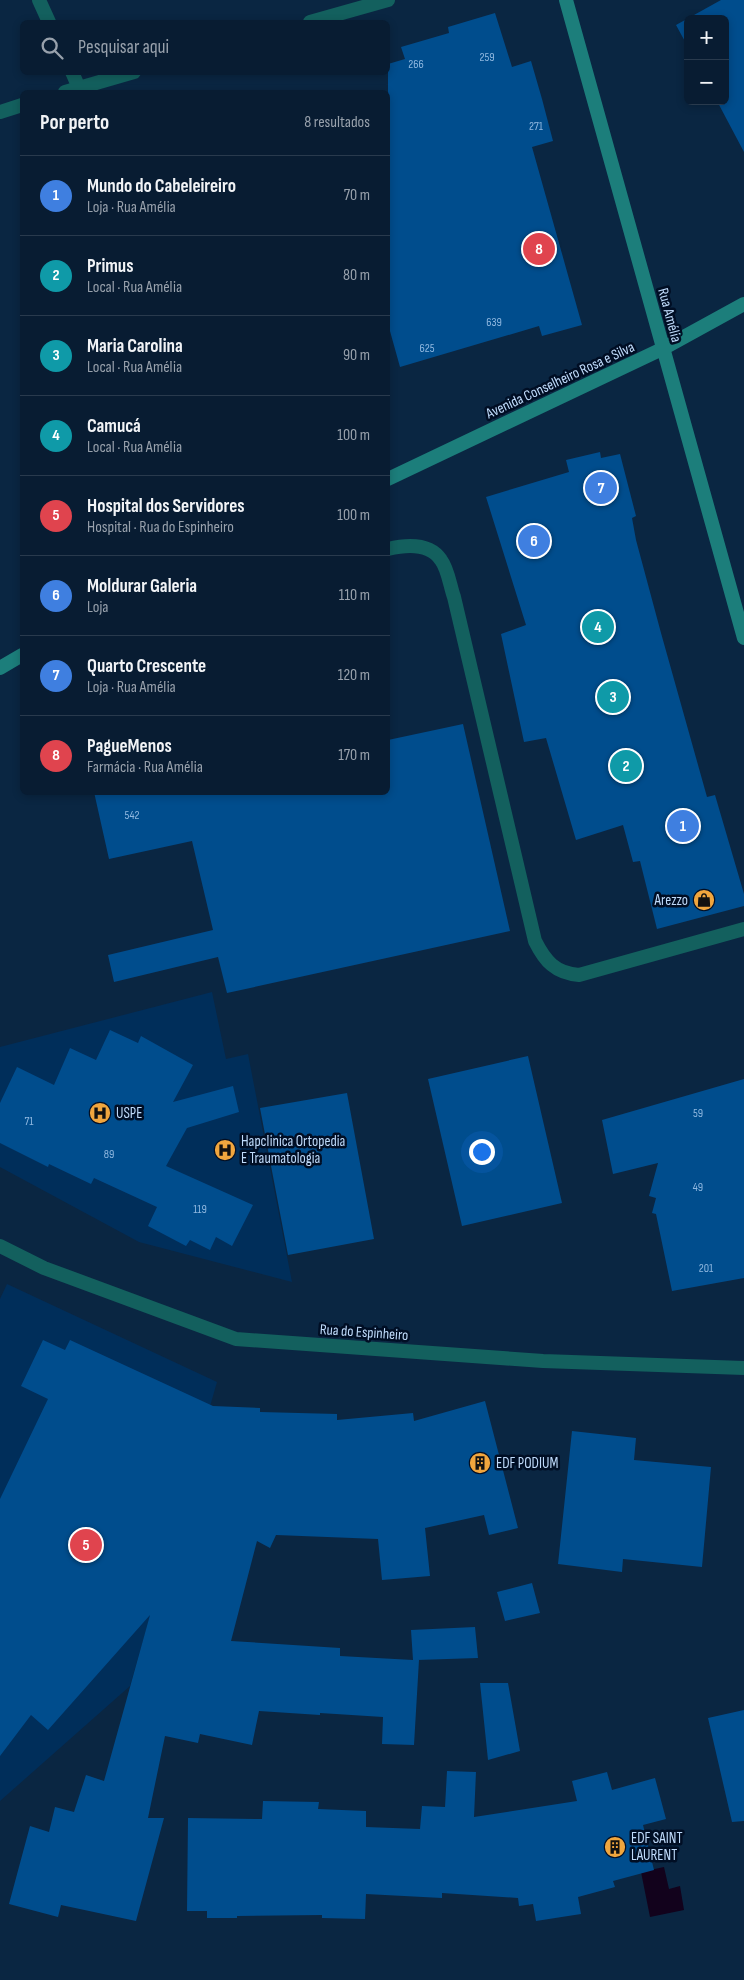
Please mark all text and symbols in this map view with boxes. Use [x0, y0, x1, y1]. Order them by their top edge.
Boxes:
map controls [684, 15, 729, 105]
button: + [684, 15, 729, 60]
search box [20, 20, 390, 75]
icon: search [38, 34, 66, 62]
text: Pesquisar aqui [78, 36, 169, 59]
house number: 259 [479, 50, 495, 65]
house number: 266 [408, 57, 424, 72]
button: − [684, 60, 729, 105]
text: Por perto [40, 110, 109, 135]
text: 8 resultados [304, 113, 370, 132]
house number: 271 [529, 119, 544, 134]
text: Mundo do Cabeleireiro [87, 175, 236, 198]
text: 1 [53, 186, 59, 205]
text: 70 m [344, 186, 370, 205]
text: Loja · Rua Amélia [87, 198, 176, 217]
pin: 8 [523, 230, 555, 268]
text: Primus [87, 255, 133, 278]
text: 2 [52, 266, 60, 285]
text: 80 m [343, 266, 370, 285]
text: Local · Rua Amélia [87, 278, 182, 297]
street label: Rua Amélia [653, 286, 686, 345]
house number: 639 [486, 315, 502, 330]
text: Maria Carolina [87, 335, 183, 358]
street label: Avenida Conselheiro Rosa e Silva [482, 338, 638, 424]
house number: 625 [419, 341, 435, 356]
text: 3 [52, 346, 60, 365]
text: 90 m [343, 346, 370, 365]
text: Local · Rua Amélia [87, 358, 182, 377]
text: Camucá [87, 415, 141, 438]
text: 4 [52, 426, 60, 445]
text: 100 m [337, 426, 370, 445]
text: Local · Rua Amélia [87, 438, 182, 457]
pin: 7 [585, 469, 617, 507]
text: Hospital dos Servidores [87, 495, 245, 518]
text: 5 [52, 506, 60, 525]
text: 100 m [337, 506, 370, 525]
text: Hospital · Rua do Espinheiro [87, 518, 234, 537]
pin: 6 [518, 522, 550, 560]
text: Moldurar Galeria [87, 575, 197, 598]
text: 6 [52, 586, 60, 605]
text: 110 m [339, 586, 370, 605]
text: Loja [87, 598, 108, 617]
pin: 4 [582, 608, 614, 646]
text: Quarto Crescente [87, 655, 206, 678]
text: 7 [53, 666, 59, 685]
text: 120 m [338, 666, 370, 685]
text: Loja · Rua Amélia [87, 678, 176, 697]
pin: 3 [597, 678, 629, 716]
text: PagueMenos [87, 735, 172, 758]
text: 8 [52, 746, 60, 765]
text: 170 m [338, 746, 370, 765]
pin: 2 [610, 747, 642, 785]
text: Farmácia · Rua Amélia [87, 758, 203, 777]
pin: 1 [667, 807, 699, 845]
house number: 542 [125, 808, 139, 823]
shop icon: Arezzo [692, 888, 716, 912]
place label: Arezzo [653, 891, 688, 910]
hospital icon: USPE [88, 1101, 112, 1125]
place label: USPE [116, 1104, 142, 1123]
house number: 59 [693, 1106, 703, 1121]
house number: 71 [24, 1114, 34, 1129]
place label: Hapclinica Ortopedia E Traumatologia [241, 1132, 346, 1168]
hospital icon: Hapclinica Ortopedia E Traumatologia [213, 1138, 237, 1162]
your location [469, 1139, 495, 1165]
house number: 89 [104, 1147, 114, 1162]
house number: 49 [693, 1180, 703, 1195]
house number: 119 [193, 1202, 207, 1217]
house number: 201 [699, 1261, 714, 1276]
street label: Rua do Espinheiro [319, 1320, 409, 1345]
building icon: EDF PODIUM [468, 1451, 492, 1475]
place label: EDF PODIUM [496, 1454, 558, 1473]
pin: 5 [70, 1526, 102, 1564]
place label: EDF SAINT LAURENT [631, 1829, 682, 1865]
building icon: EDF SAINT LAURENT [603, 1835, 627, 1859]

